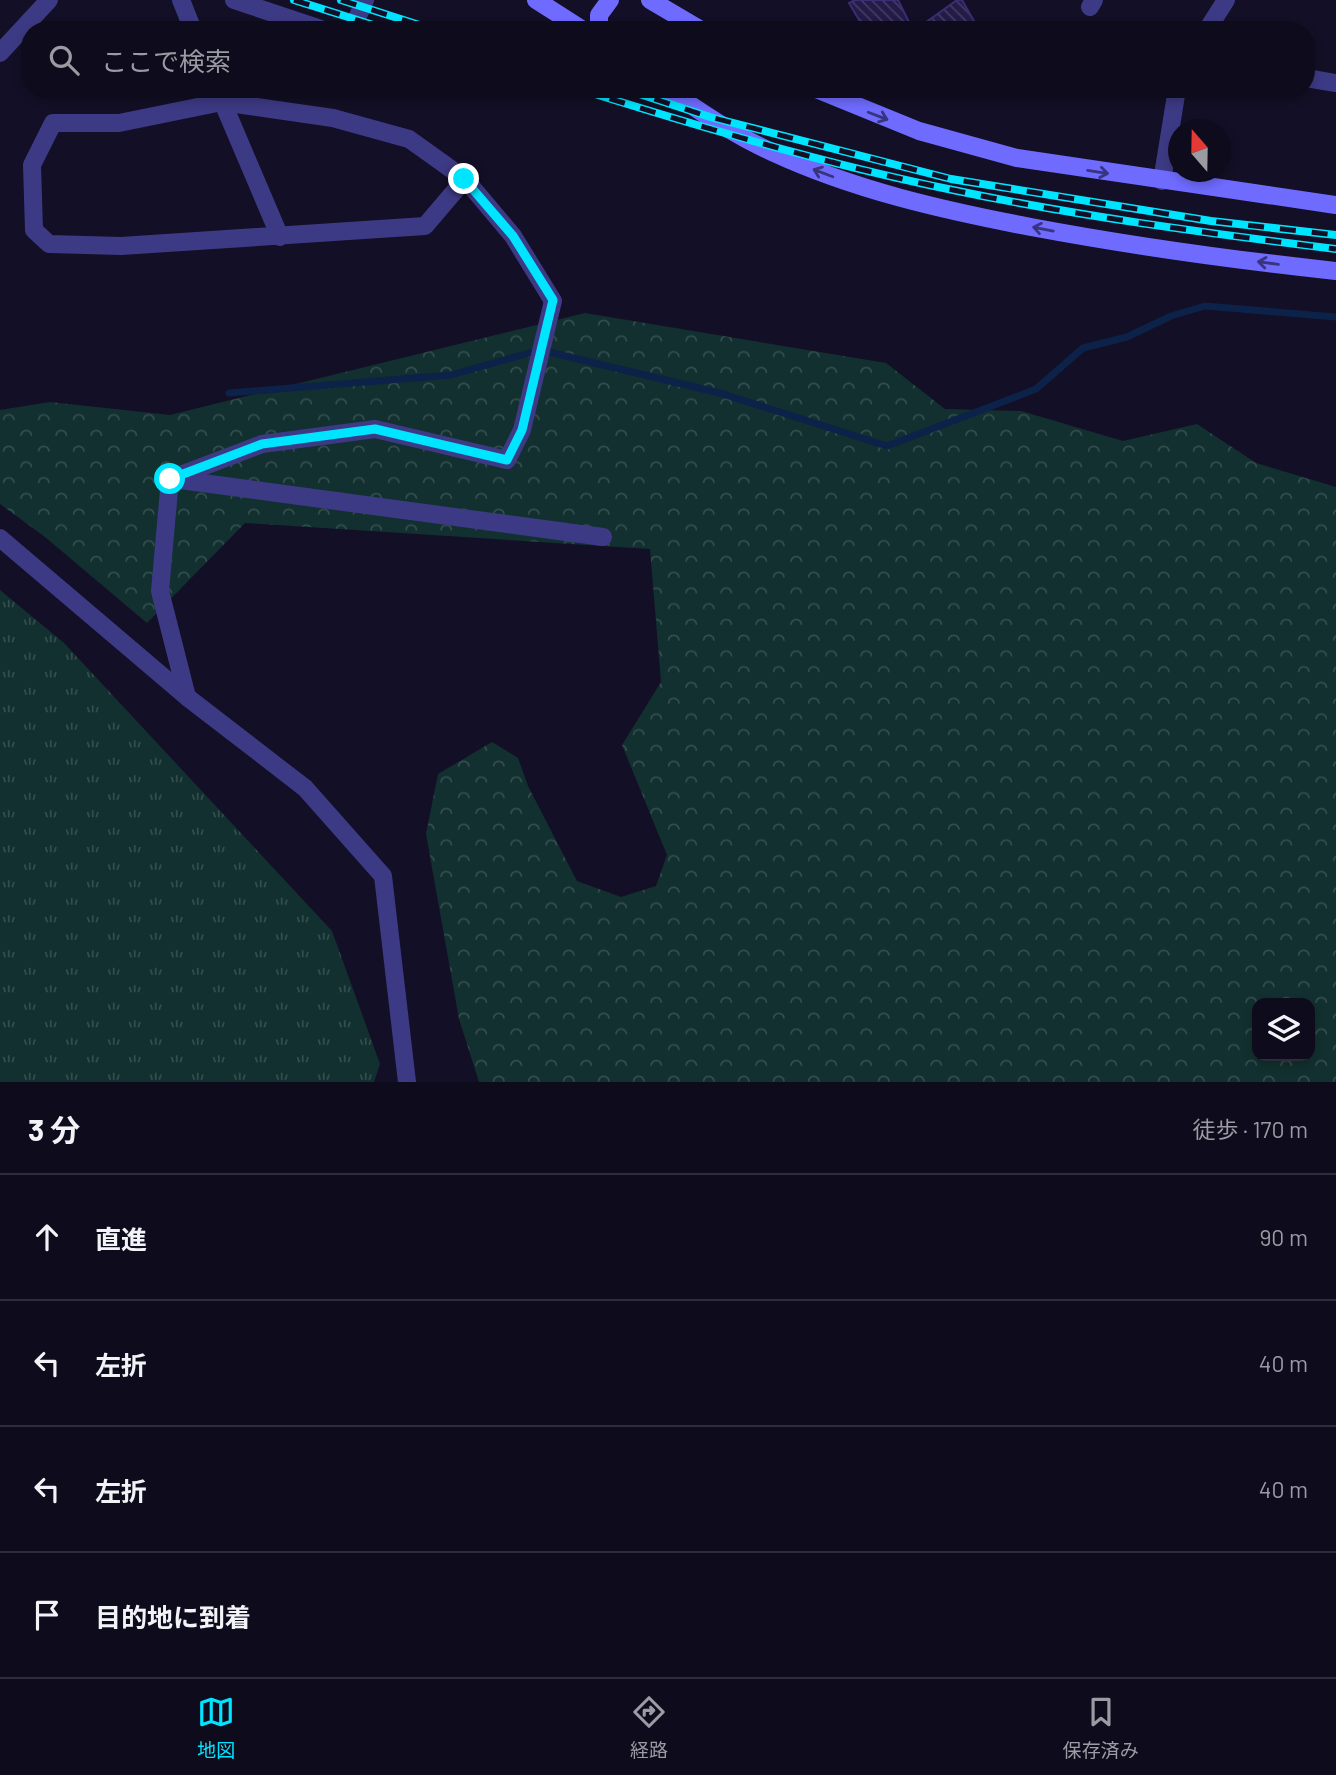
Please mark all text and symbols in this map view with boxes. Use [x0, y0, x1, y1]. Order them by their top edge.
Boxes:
search box [21, 21, 1315, 98]
icon: search [45, 41, 83, 79]
text: ここで検索 [101, 45, 231, 76]
one-way arrow [867, 110, 889, 123]
north arrow [1168, 119, 1231, 182]
route end [448, 163, 479, 194]
one-way arrow [1087, 165, 1109, 178]
one-way arrow [813, 166, 835, 178]
one-way arrow [1032, 222, 1055, 236]
one-way arrow [1257, 257, 1280, 270]
route start [154, 463, 185, 494]
map controls [1252, 998, 1315, 1061]
button: layers [1252, 998, 1315, 1061]
text: 3 分 [28, 1111, 80, 1147]
text: 徒歩 · 170 m [1192, 1115, 1308, 1143]
icon: ahead [28, 1218, 66, 1256]
text: 直進 [95, 1223, 147, 1254]
text: 90 m [1259, 1223, 1308, 1251]
icon: left [28, 1344, 66, 1382]
text: 左折 [95, 1349, 147, 1380]
text: 40 m [1259, 1349, 1308, 1377]
icon: left [28, 1470, 66, 1508]
text: 左折 [95, 1475, 147, 1506]
text: 40 m [1259, 1475, 1308, 1503]
icon: arrive [28, 1596, 66, 1634]
text: 目的地に到着 [95, 1601, 251, 1632]
tab: 地図 [197, 1693, 235, 1762]
tab: 経路 [630, 1693, 668, 1762]
tab: 保存済み [1063, 1693, 1139, 1762]

